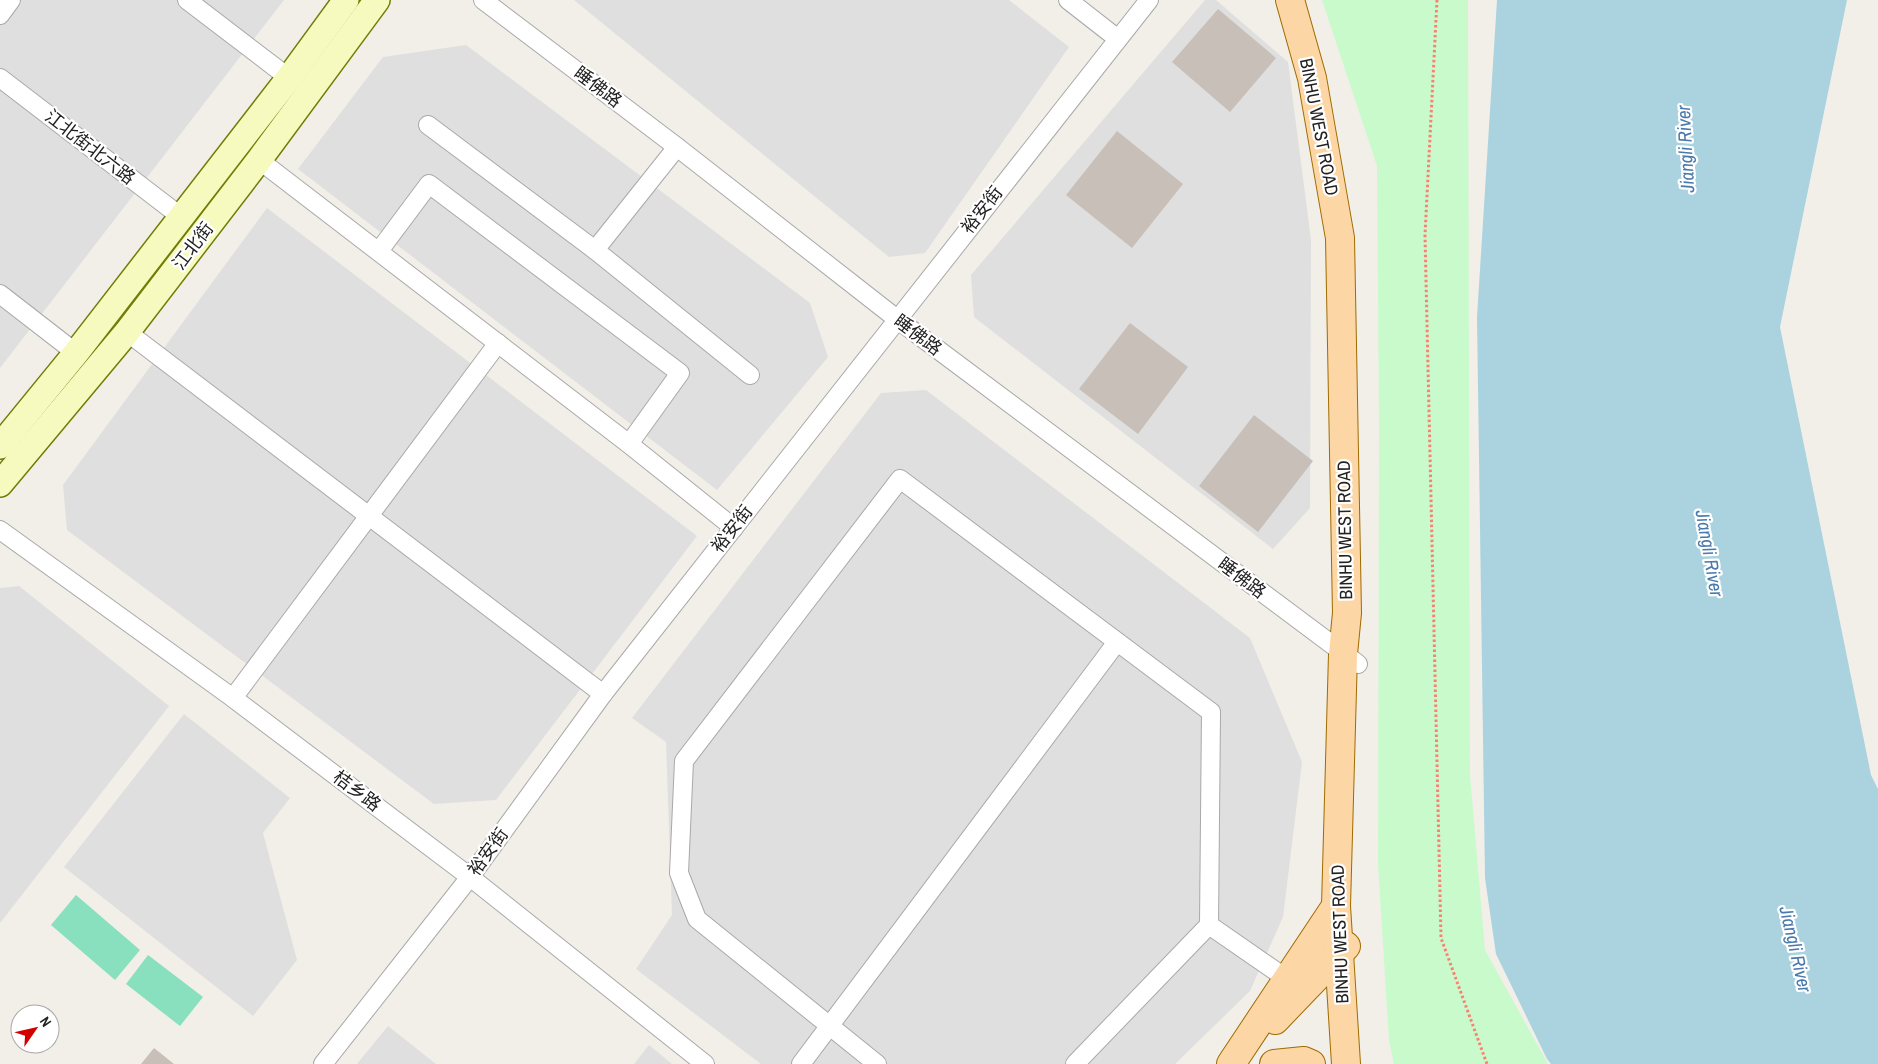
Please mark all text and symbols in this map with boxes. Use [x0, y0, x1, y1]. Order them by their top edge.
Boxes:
street label: BINHU WEST ROAD [1294, 56, 1345, 198]
street label: 睡佛路 [569, 60, 627, 113]
street label: 江北街北六路 [40, 104, 141, 190]
water label: Jiangli River [1670, 104, 1700, 194]
street label: 裕安街 [955, 181, 1008, 239]
street label: 江北街 [166, 217, 219, 275]
street label: 睡佛路 [889, 308, 947, 361]
street label: BINHU WEST ROAD [1331, 460, 1358, 600]
street label: 裕安街 [705, 500, 758, 558]
water label: Jiangli River [1689, 507, 1731, 599]
street label: 睡佛路 [1213, 551, 1271, 604]
street label: 桔乡路 [328, 764, 386, 817]
street label: 裕安街 [462, 823, 514, 881]
street label: BINHU WEST ROAD [1325, 864, 1354, 1004]
water label: Jiangli River [1773, 902, 1819, 995]
north arrow [10, 1004, 60, 1054]
text: N [36, 1013, 56, 1030]

